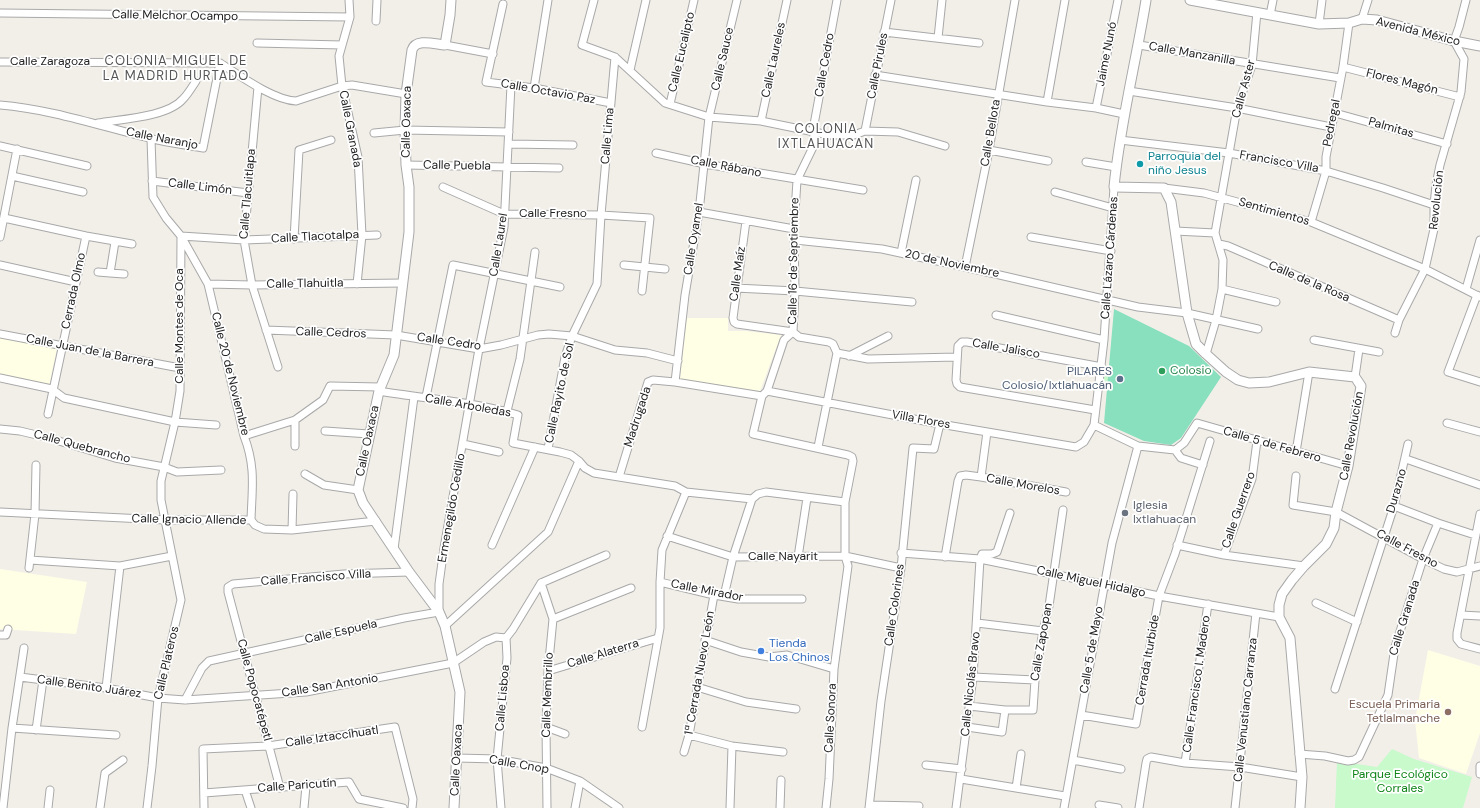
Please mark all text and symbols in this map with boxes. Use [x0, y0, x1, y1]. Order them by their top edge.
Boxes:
street label: Calle Melchor Ocampo [112, 8, 238, 24]
street label: Calle Eucalipto [666, 10, 698, 94]
street label: Avenida México [1374, 15, 1462, 49]
street label: Calle Laureles [759, 21, 789, 99]
street label: Jaime Nunó [1094, 21, 1120, 87]
street label: Calle Sauce [709, 26, 737, 92]
street label: Calle Cedro [812, 32, 838, 98]
street label: Calle Pirules [865, 32, 891, 100]
street label: Calle Manzanilla [1148, 39, 1236, 69]
district label: COLONIA MIGUEL DE LA MADRID HURTADO [103, 54, 249, 85]
street label: Calle Zaragoza [10, 55, 90, 69]
street label: Calle Aster [1229, 58, 1259, 120]
street label: Flores Magón [1365, 66, 1439, 98]
street label: Calle Octavio Paz [500, 77, 596, 107]
street label: Calle Oaxaca [399, 86, 415, 158]
street label: Calle Granada [335, 89, 365, 169]
street label: Calle Bellota [978, 98, 1004, 168]
street label: Pedregal [1320, 98, 1344, 148]
street label: Calle Lima [598, 107, 618, 165]
street label: Palmitas [1367, 115, 1415, 141]
district label: COLONIA IXTLAHUACAN [778, 122, 874, 153]
street label: Calle Naranjo [125, 125, 199, 153]
street label: Calle Tlacuitlapa [237, 148, 259, 240]
street label: Francisco Villa [1238, 148, 1320, 176]
place label: Parroquia del niño Jesus [1148, 150, 1221, 178]
street label: Calle Rábano [689, 153, 763, 181]
street label: Calle Puebla [423, 158, 491, 174]
marker: Parroquia del niño Jesus [1135, 159, 1145, 169]
street label: Revolución [1427, 170, 1447, 230]
street label: Calle Limón [167, 176, 233, 198]
street label: Sentimientos [1237, 195, 1311, 229]
street label: Calle Lázaro Cárdenas [1099, 196, 1121, 320]
street label: Calle 16 de Septiembre [786, 197, 802, 325]
street label: Calle Oyamel [681, 202, 707, 276]
street label: Calle Fresno [519, 207, 587, 221]
street label: Calle Laurel [487, 212, 511, 278]
street label: Calle Tlacotalpa [271, 228, 359, 246]
street label: Calle Maíz [727, 246, 749, 302]
street label: 20 de Noviembre [904, 247, 1000, 281]
street label: Cerrada Olmo [59, 251, 89, 331]
street label: Calle de la Rosa [1266, 258, 1352, 306]
street label: Calle Montes de Oca [173, 268, 187, 384]
street label: Calle Tlahuitla [266, 276, 344, 292]
street label: Calle 20 de Noviembre [208, 311, 252, 437]
street label: Calle Cedros [295, 325, 367, 341]
street label: Calle Cedro [416, 330, 482, 354]
street label: Calle Juan de la Barrera [25, 332, 155, 370]
street label: Calle Jalisco [971, 336, 1041, 362]
street label: Calle Rayito de Sol [542, 341, 578, 445]
place label: Colosio [1170, 364, 1212, 378]
place label: PILARES Colosio/Ixtlahuacán [1002, 365, 1112, 393]
marker: Colosio [1157, 366, 1167, 376]
marker: PILARES Colosio/Ixtlahuacán [1115, 374, 1125, 384]
street label: Madrugada [621, 385, 655, 449]
street label: Calle Revolución [1337, 390, 1367, 482]
street label: Calle Arboledas [424, 391, 512, 421]
street label: Calle Oaxaca [353, 404, 383, 478]
street label: Villa Flores [891, 408, 951, 432]
street label: Calle 5 de Febrero [1221, 424, 1323, 466]
street label: Calle Quebrancho [32, 427, 132, 467]
street label: Ermenegildo Cedillo [435, 452, 469, 564]
street label: Durazno [1384, 467, 1410, 515]
street label: Calle Guerrero [1219, 470, 1259, 550]
street label: Calle Morelos [985, 471, 1061, 499]
place label: Iglesia Ixtlahuacan [1133, 499, 1196, 527]
marker: Iglesia Ixtlahuacan [1120, 508, 1130, 518]
street label: Calle Ignacio Allende [131, 512, 247, 528]
street label: Calle Fresno [1374, 527, 1440, 571]
street label: Calle Nayarit [748, 550, 818, 564]
street label: Calle Colorines [882, 563, 908, 647]
street label: Calle Miguel Hidalgo [1035, 563, 1147, 601]
street label: Calle Francisco Villa [260, 567, 372, 589]
street label: Calle Mirador [670, 577, 744, 605]
street label: Calle Granada [1387, 579, 1423, 657]
street label: Calle Zapopan [1028, 602, 1056, 682]
street label: Calle 5 de Mayo [1077, 605, 1107, 695]
street label: 1ª Cerrada Nuevo León [682, 610, 718, 736]
street label: Cerrada Iturbide [1133, 614, 1163, 706]
street label: Calle Francisco I. Madero [1180, 614, 1214, 754]
street label: Calle Espuela [303, 617, 379, 647]
street label: Calle Plateros [152, 625, 182, 701]
street label: Calle Nicolás Bravo [958, 631, 984, 737]
street label: Calle Alaterra [565, 636, 641, 672]
street label: Calle Popocatépetl [233, 637, 275, 743]
place label: Tienda Los Chinos [769, 637, 830, 665]
street label: Calle Venustiano Carranza [1231, 637, 1261, 783]
marker: Tienda Los Chinos [756, 646, 766, 656]
street label: Calle Membrillo [539, 652, 557, 738]
street label: Calle Lisboa [493, 664, 513, 732]
street label: Calle San Antonio [281, 671, 379, 701]
street label: Calle Benito Juárez [36, 673, 142, 701]
street label: Calle Sonora [822, 683, 840, 753]
place label: Escuela Primaria Tetlalmanche [1349, 698, 1440, 726]
marker: Escuela Primaria Tetlalmanche [1443, 707, 1453, 717]
street label: Calle Iztaccíhuatl [284, 723, 380, 751]
street label: Calle Oaxaca [448, 724, 466, 796]
street label: Calle Cnop [488, 753, 550, 777]
park label: Parque Ecológico Corrales [1352, 768, 1448, 796]
street label: Calle Paricutín [257, 776, 337, 796]

